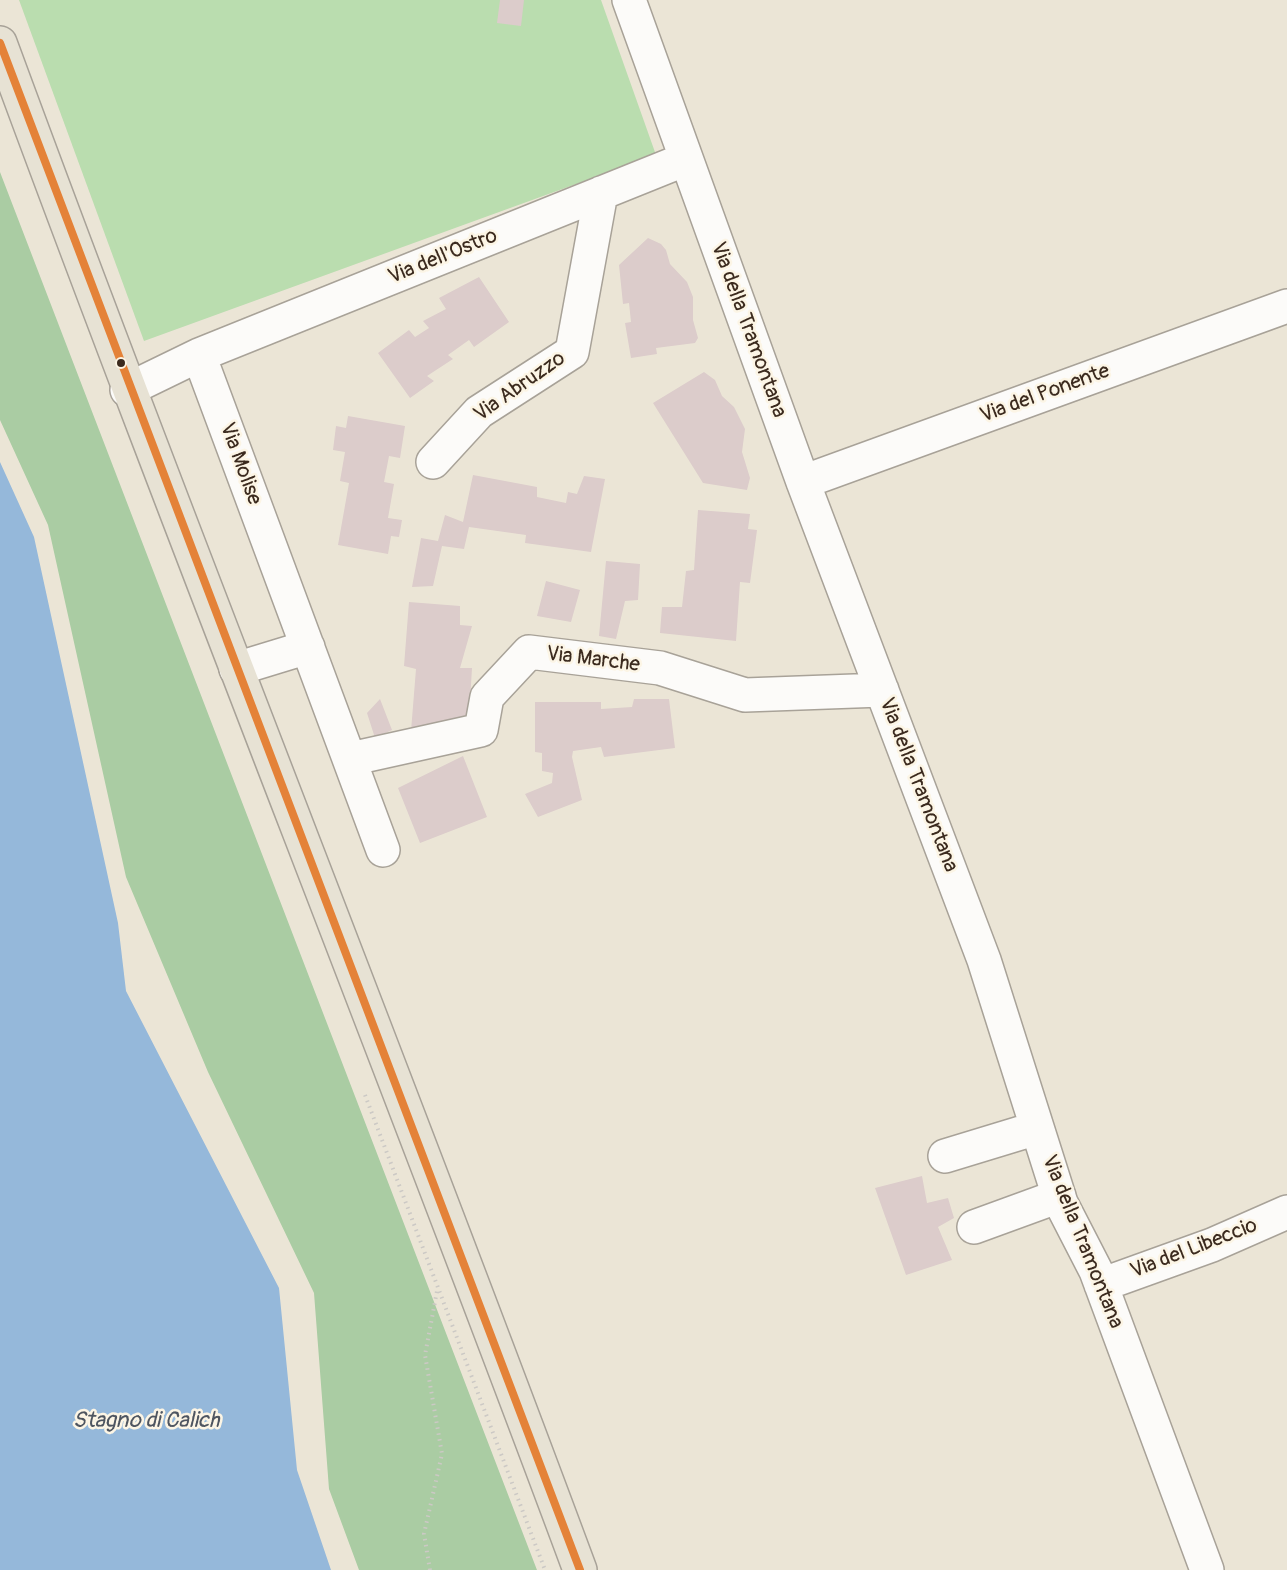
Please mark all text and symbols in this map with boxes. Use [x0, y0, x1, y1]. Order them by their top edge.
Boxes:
street label: Via dell'Ostro [385, 224, 501, 290]
street label: Via della Tramontana [705, 239, 791, 421]
street label: Via Abruzzo [469, 346, 571, 428]
unlabelled marker [115, 357, 127, 369]
street label: Via del Ponente [977, 359, 1113, 429]
street label: Via Molise [214, 420, 266, 508]
street label: Via Marche [545, 642, 641, 678]
street label: Via della Tramontana [873, 694, 963, 876]
street label: Via della Tramontana [1036, 1152, 1128, 1332]
street label: Via del Libeccio [1127, 1213, 1261, 1285]
water label: Stagno di Calich [73, 1408, 219, 1434]

